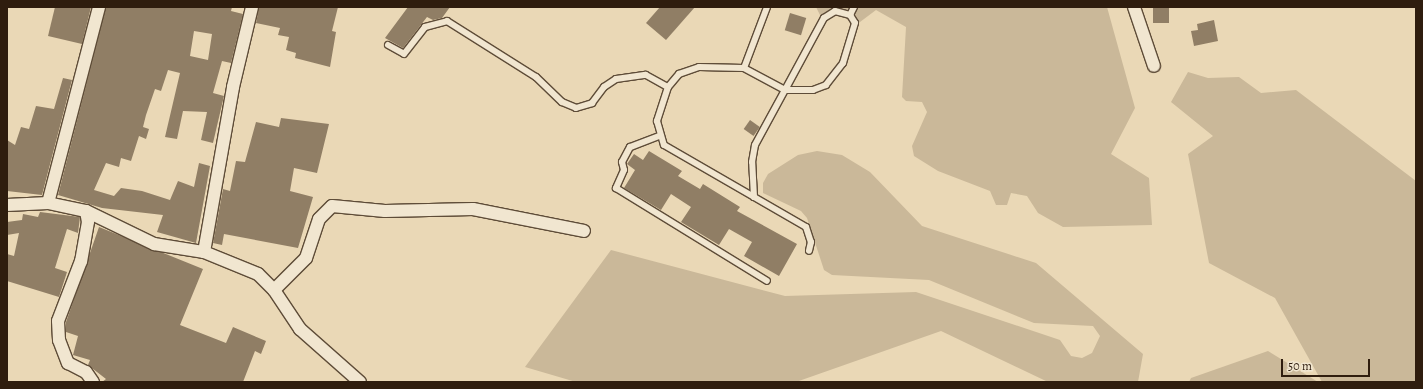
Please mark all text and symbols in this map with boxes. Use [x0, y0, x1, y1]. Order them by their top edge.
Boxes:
scale bar [1283, 351, 1372, 377]
text: 50 m [1288, 358, 1312, 374]

